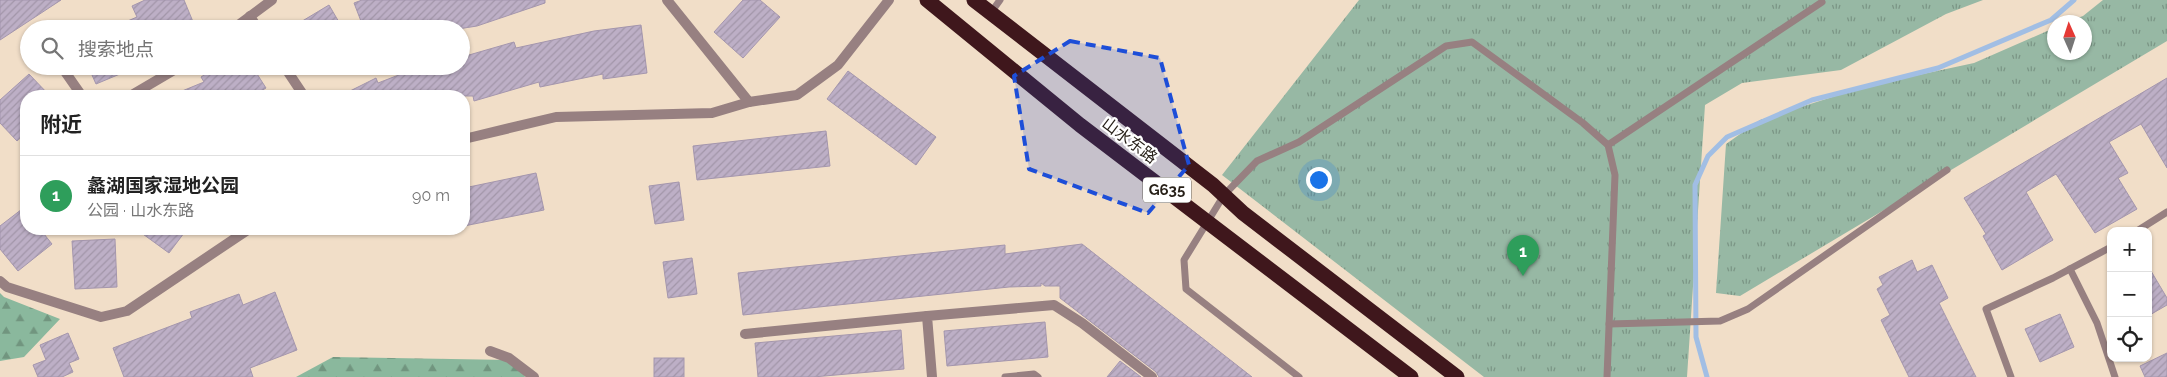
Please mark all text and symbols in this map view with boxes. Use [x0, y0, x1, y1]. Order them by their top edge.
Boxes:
north arrow [2047, 15, 2092, 60]
search box [20, 20, 470, 75]
icon: search [38, 34, 66, 62]
text: 搜索地点 [78, 38, 154, 60]
text: 附近 [40, 112, 82, 137]
street label: 山水东路 [1098, 114, 1161, 167]
your location [1306, 167, 1332, 193]
text: 蠡湖国家湿地公园 [87, 174, 239, 196]
road number: G635 [1143, 178, 1191, 202]
text: 1 [52, 186, 60, 205]
text: 90 m [412, 186, 450, 205]
text: 公园 · 山水东路 [87, 201, 194, 220]
map controls [2107, 227, 2152, 362]
button: + [2107, 227, 2152, 272]
pin: 1 [1507, 235, 1539, 276]
button: − [2107, 272, 2152, 317]
button: locate [2107, 317, 2152, 362]

